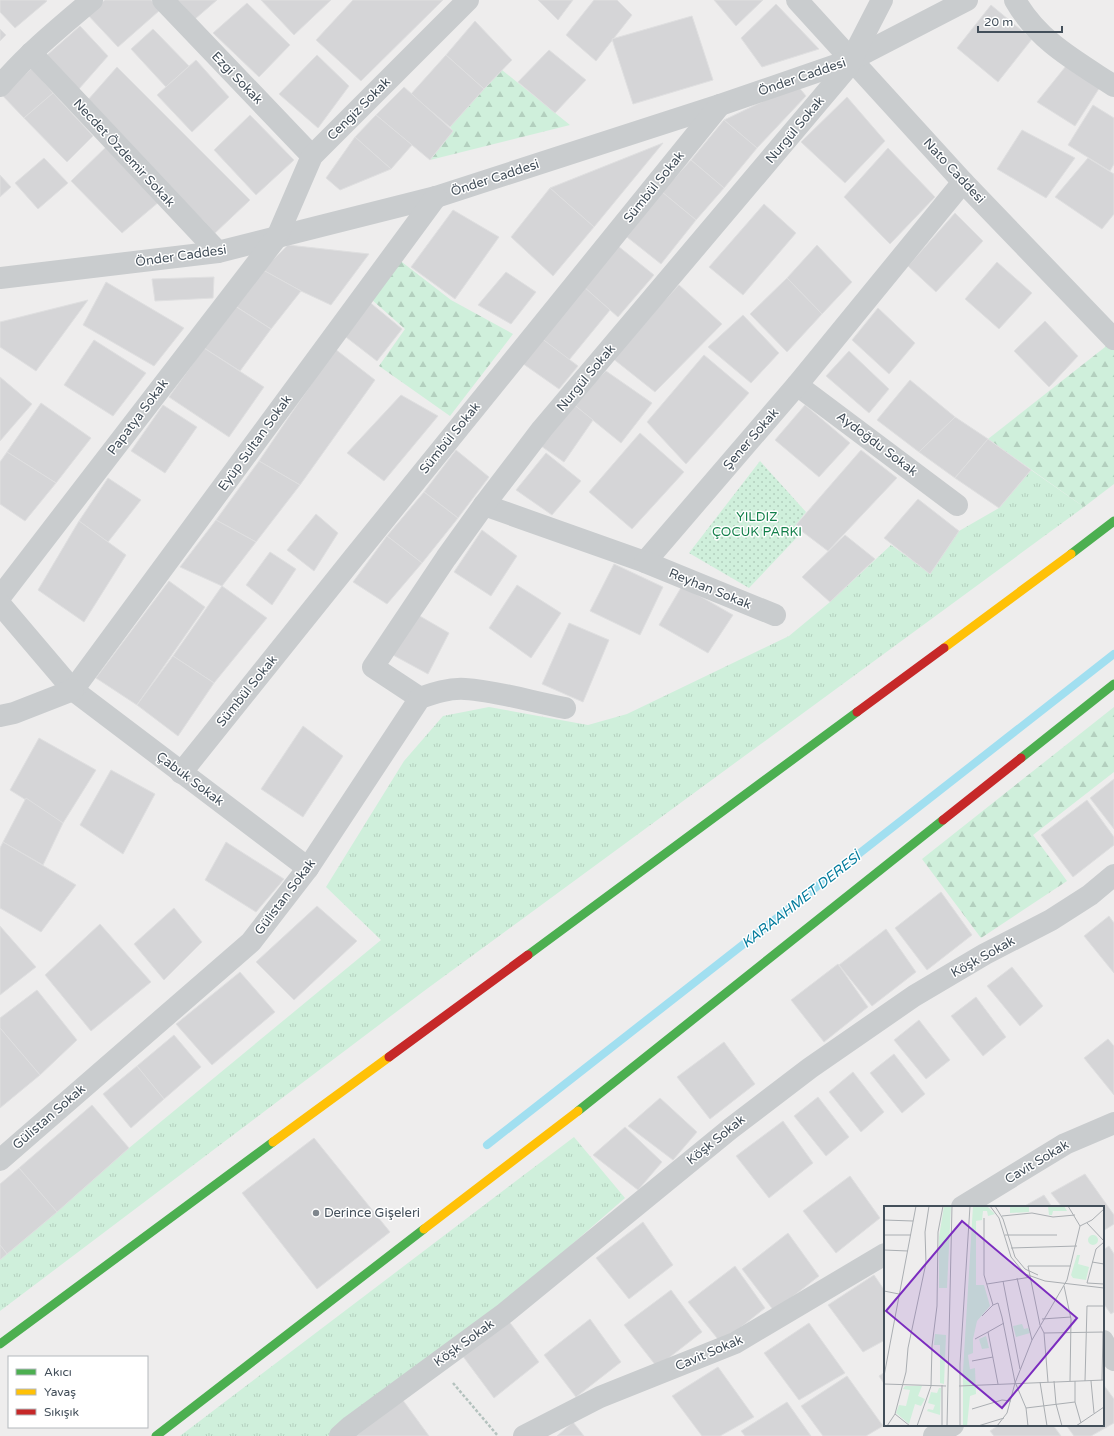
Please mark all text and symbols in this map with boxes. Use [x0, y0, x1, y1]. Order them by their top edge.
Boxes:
scale bar [978, 8, 1062, 34]
text: 20 m [984, 15, 1013, 29]
street label: Ezgi Sokak [208, 48, 266, 108]
street label: Önder Caddesi [756, 54, 848, 100]
street label: Cengiz Sokak [324, 74, 394, 144]
street label: Nurgül Sokak [762, 93, 828, 167]
street label: Necdet Özdemir Sokak [70, 96, 178, 210]
street label: Nato Caddesi [920, 135, 988, 207]
street label: Sümbül Sokak [620, 148, 688, 226]
street label: Önder Caddesi [449, 156, 541, 200]
street label: Önder Caddesi [134, 242, 228, 270]
street label: Nurgül Sokak [553, 341, 619, 415]
street label: Papatya Sokak [104, 376, 172, 458]
street label: Eyüp Sultan Sokak [215, 392, 295, 494]
street label: Sümbül Sokak [416, 399, 484, 477]
street label: Şener Sokak [720, 405, 782, 473]
street label: Aydoğdu Sokak [833, 408, 921, 480]
park label: YILDIZ ÇOCUK PARKI [712, 509, 802, 540]
street label: Reyhan Sokak [667, 565, 753, 613]
street label: Sümbül Sokak [213, 652, 281, 730]
street label: Çabuk Sokak [153, 748, 227, 810]
water label: KARAAHMET DERESİ [738, 847, 865, 952]
street label: Gülistan Sokak [251, 856, 319, 938]
street label: Köşk Sokak [948, 933, 1018, 981]
street label: Gülistan Sokak [9, 1081, 89, 1153]
street label: Köşk Sokak [684, 1112, 748, 1168]
street label: Cavit Sokak [1002, 1137, 1072, 1187]
place label: Derince Gişeleri [324, 1205, 420, 1221]
inset map [884, 1206, 1104, 1426]
marker: Derince Gişeleri [311, 1208, 321, 1218]
street label: Köşk Sokak [431, 1316, 497, 1370]
street label: Cavit Sokak [673, 1332, 745, 1374]
legend [8, 1356, 148, 1428]
text: Akıcı [44, 1365, 72, 1379]
text: Yavaş [44, 1385, 76, 1399]
text: Sıkışık [44, 1405, 80, 1419]

